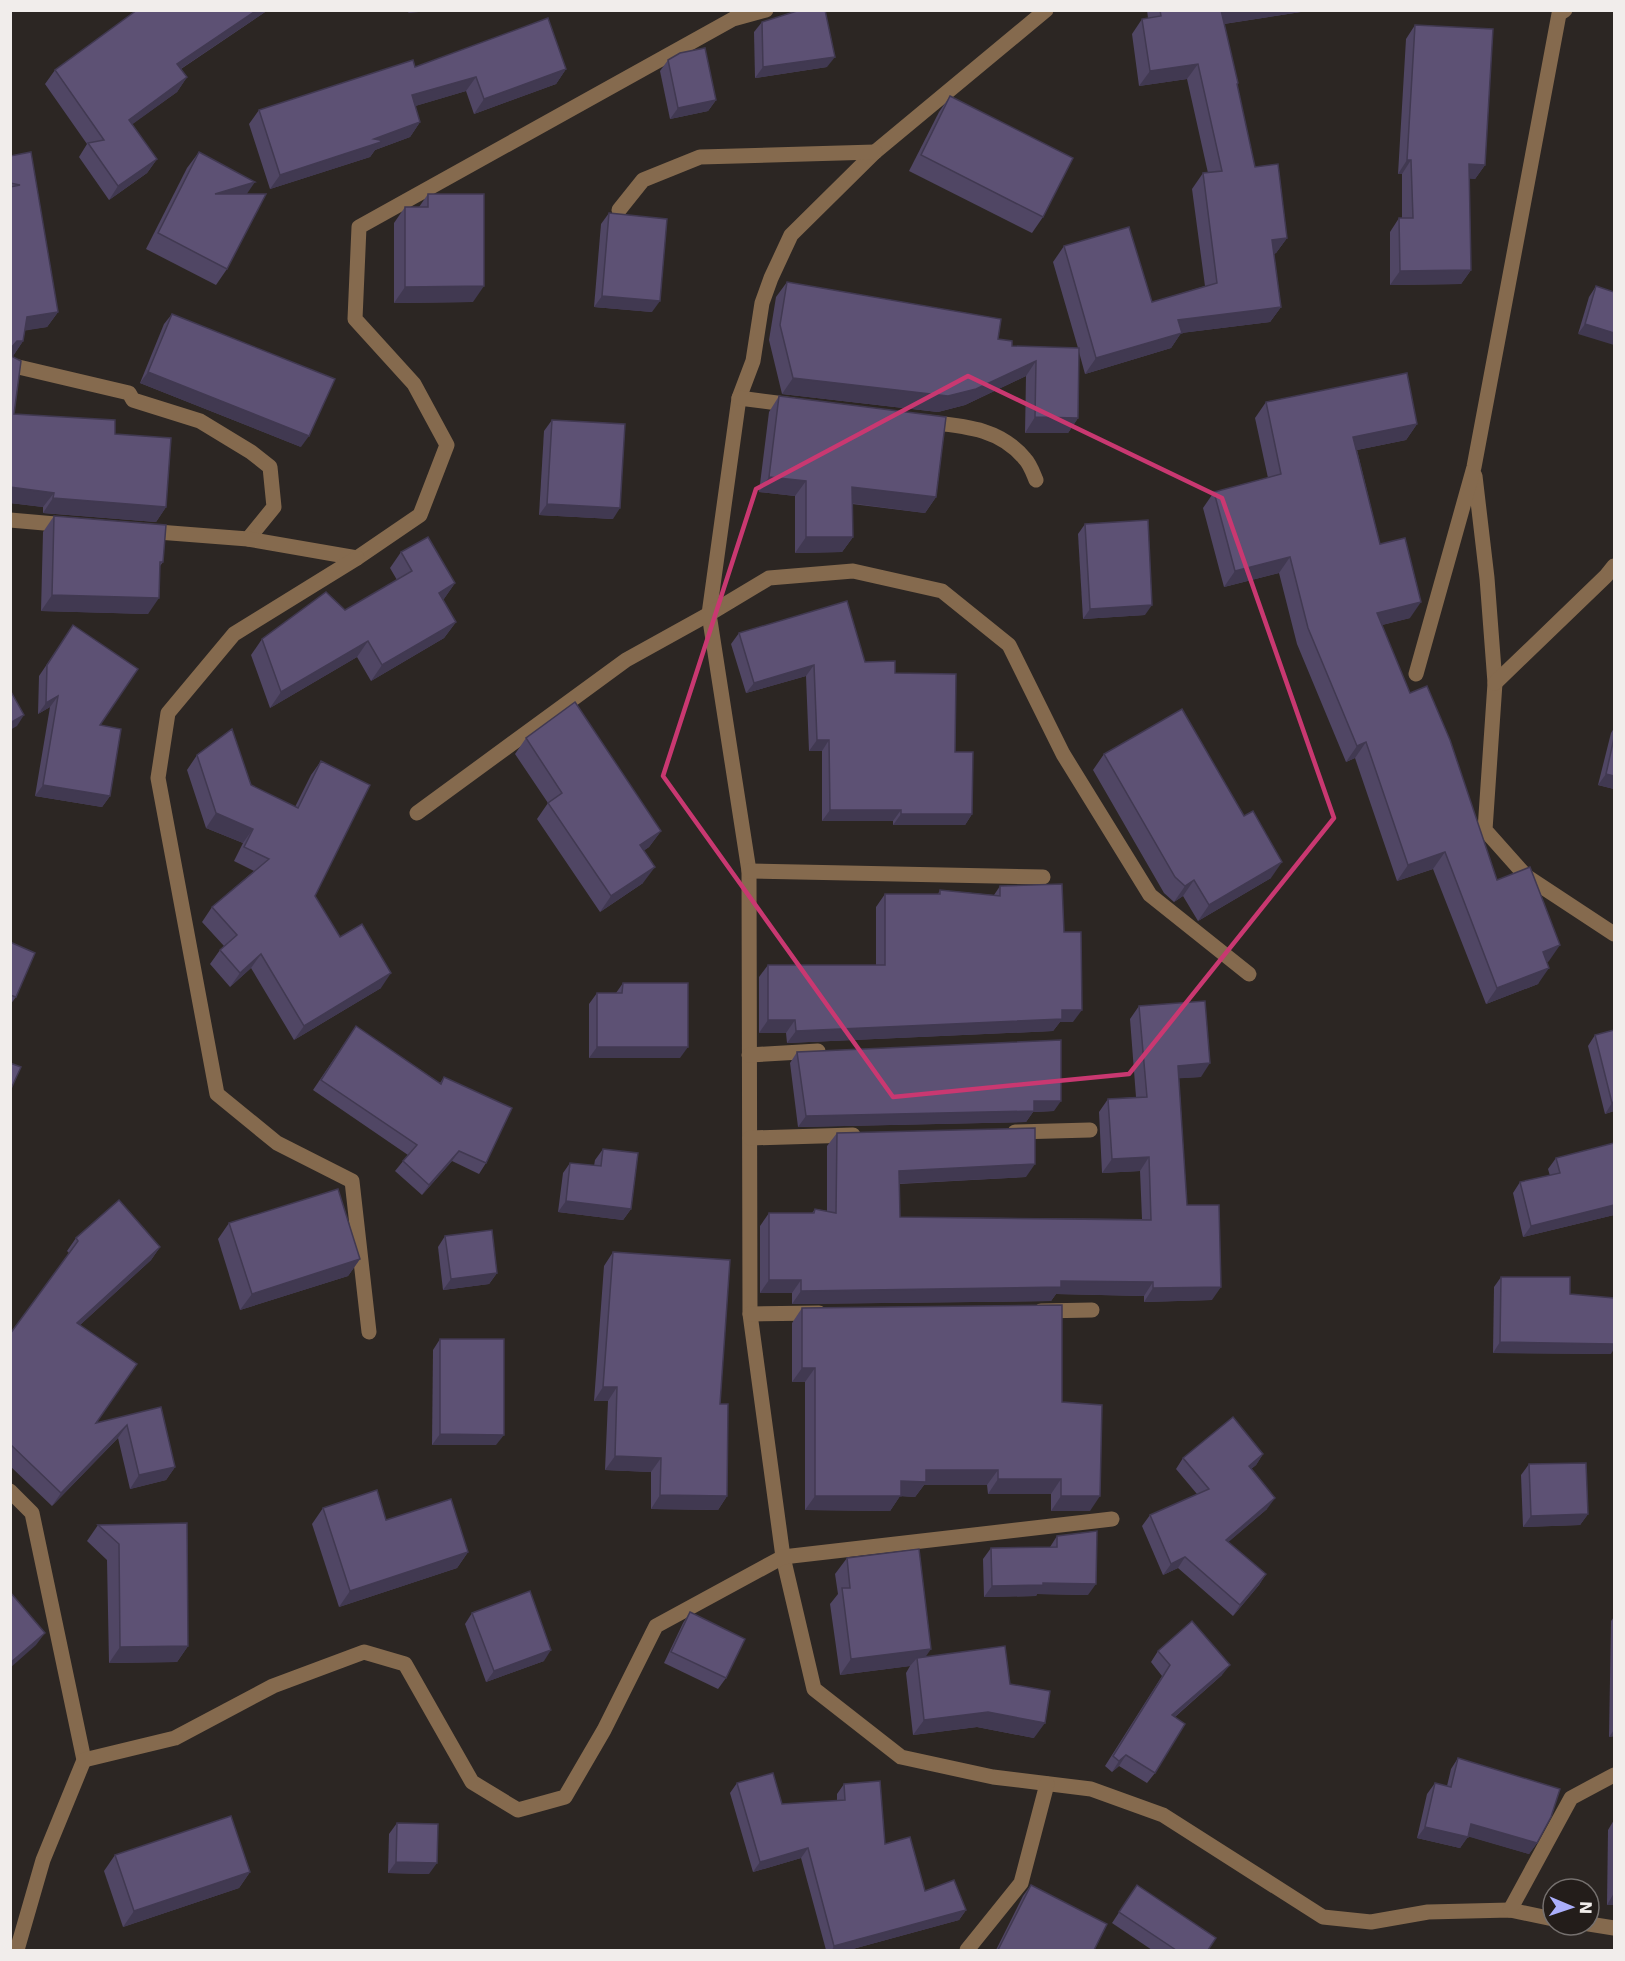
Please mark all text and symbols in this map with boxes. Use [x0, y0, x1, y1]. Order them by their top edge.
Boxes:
north arrow [1541, 1877, 1601, 1937]
text: N [1576, 1900, 1595, 1915]

